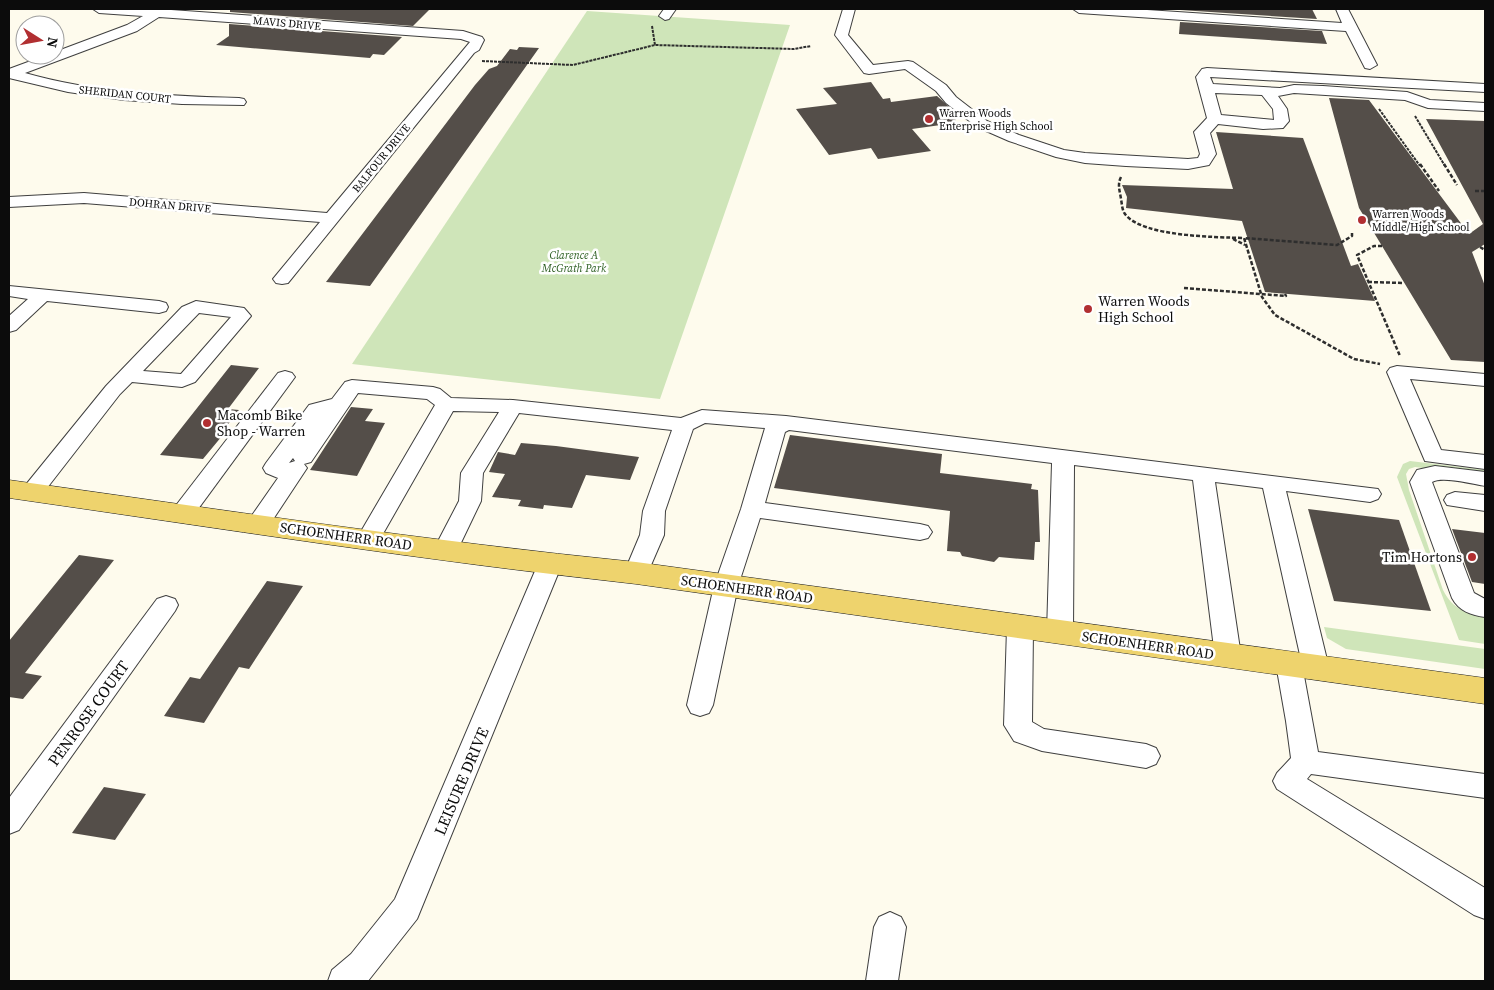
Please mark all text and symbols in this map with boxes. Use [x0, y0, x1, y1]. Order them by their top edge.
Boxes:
street label: MAVIS DRIVE [252, 13, 322, 34]
north arrow [15, 15, 65, 65]
text: N [42, 36, 64, 49]
street label: SHERIDAN COURT [78, 82, 172, 107]
place label: Warren Woods Enterprise High School [939, 106, 1053, 134]
marker: Warren Woods Enterprise High School [923, 113, 935, 125]
street label: BALFOUR DRIVE [349, 121, 414, 196]
street label: DOHRAN DRIVE [128, 194, 212, 217]
place label: Warren Woods Middle/High School [1372, 207, 1470, 235]
marker: Warren Woods Middle/High School [1356, 214, 1368, 226]
park label: Clarence A McGrath Park [541, 248, 607, 276]
place label: Warren Woods High School [1098, 291, 1190, 327]
marker: Warren Woods High School [1082, 303, 1094, 315]
place label: Macomb Bike Shop - Warren [217, 405, 306, 441]
marker: Macomb Bike Shop - Warren [201, 417, 213, 429]
street label: SCHOENHERR ROAD [279, 517, 413, 555]
place label: Tim Hortons [1382, 547, 1462, 567]
marker: Tim Hortons [1466, 551, 1478, 563]
street label: SCHOENHERR ROAD [680, 570, 814, 608]
street label: SCHOENHERR ROAD [1081, 626, 1215, 664]
street label: PENROSE COURT [42, 656, 134, 770]
street label: LEISURE DRIVE [428, 723, 494, 838]

